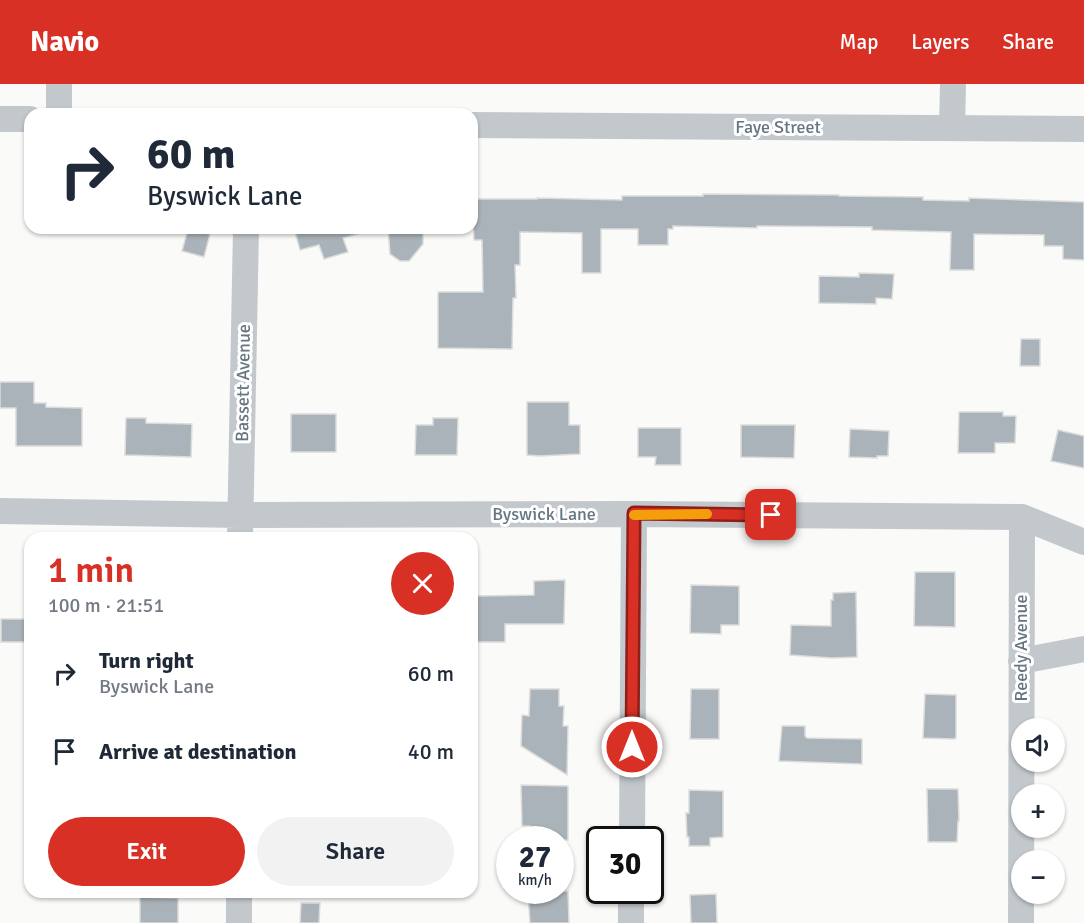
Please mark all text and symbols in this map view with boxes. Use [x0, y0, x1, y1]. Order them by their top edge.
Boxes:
text: Navio [30, 25, 99, 59]
text: Map [840, 29, 878, 55]
text: Layers [911, 29, 969, 55]
text: Share [1002, 29, 1054, 55]
street label: Faye Street [735, 116, 821, 138]
text: 60 m [147, 129, 236, 180]
icon: right [48, 132, 126, 210]
text: Byswick Lane [147, 180, 303, 213]
street label: Bassett Avenue [231, 324, 255, 442]
pin [745, 489, 796, 540]
icon: arrive [754, 498, 787, 531]
street label: Byswick Lane [492, 503, 596, 525]
text: 1 min [48, 548, 134, 593]
button: close [391, 552, 454, 615]
text: 100 m · 21:51 [48, 593, 164, 618]
street label: Reedy Avenue [1010, 595, 1032, 701]
text: Turn right [99, 647, 194, 674]
icon: right [48, 657, 81, 690]
text: 60 m [408, 660, 454, 687]
text: Byswick Lane [99, 674, 214, 699]
position arrow [600, 715, 664, 779]
map controls [1011, 718, 1065, 904]
button: sound [1011, 718, 1065, 772]
icon: arrive [48, 735, 81, 768]
text: Arrive at destination [99, 738, 296, 765]
text: 40 m [408, 738, 454, 765]
button: + [1011, 784, 1065, 838]
button: Exit [48, 817, 245, 886]
button: Share [257, 817, 454, 886]
speed limit sign: 30 [586, 826, 664, 904]
text: 27 [519, 839, 551, 876]
button: − [1011, 850, 1065, 904]
text: km/h [518, 871, 552, 889]

